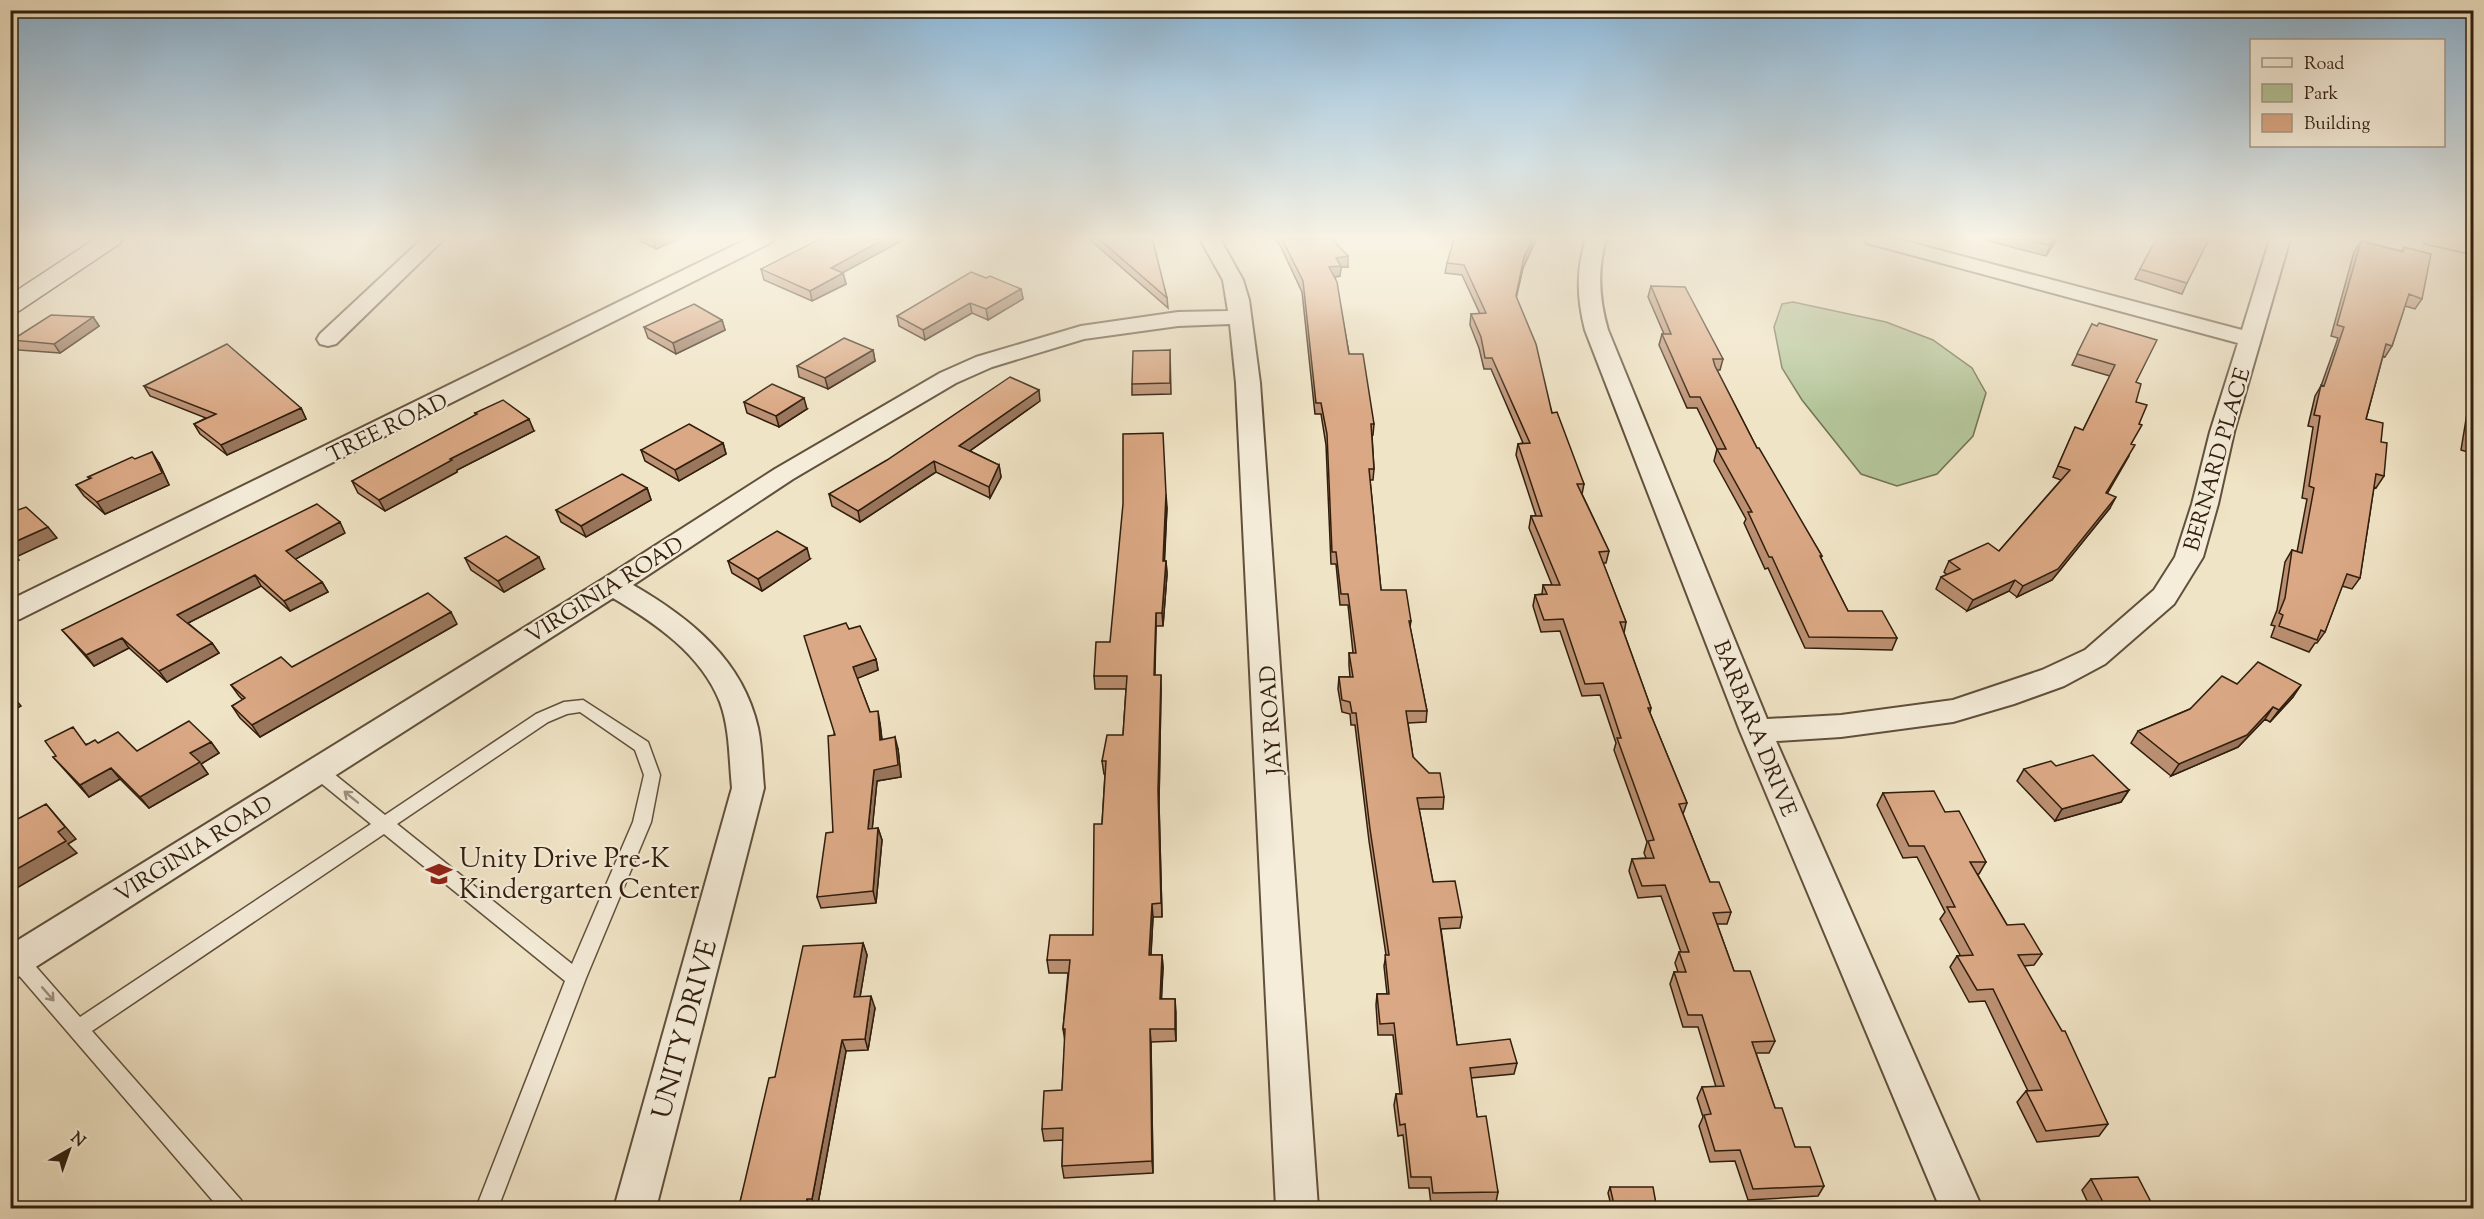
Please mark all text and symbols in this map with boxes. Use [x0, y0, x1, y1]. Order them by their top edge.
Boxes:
legend [2250, 39, 2445, 147]
text: Road [2304, 52, 2344, 78]
text: Park [2304, 82, 2339, 108]
text: Building [2304, 112, 2370, 138]
street label: BERNARD PLACE [2177, 364, 2260, 555]
street label: TREE ROAD [323, 387, 454, 473]
street label: VIRGINIA ROAD [520, 530, 691, 653]
street label: BARBARA DRIVE [1703, 636, 1803, 822]
street label: JAY ROAD [1253, 664, 1293, 777]
street label: VIRGINIA ROAD [109, 789, 280, 912]
one-way arrow [343, 790, 359, 803]
place label: Unity Drive Pre-K Kindergarten Center [459, 841, 700, 911]
school or university icon: Unity Drive Pre-K Kindergarten Center [424, 859, 454, 889]
street label: UNITY DRIVE [644, 936, 729, 1124]
one-way arrow [40, 986, 54, 1002]
north arrow [39, 1120, 99, 1180]
text: N [65, 1128, 89, 1153]

